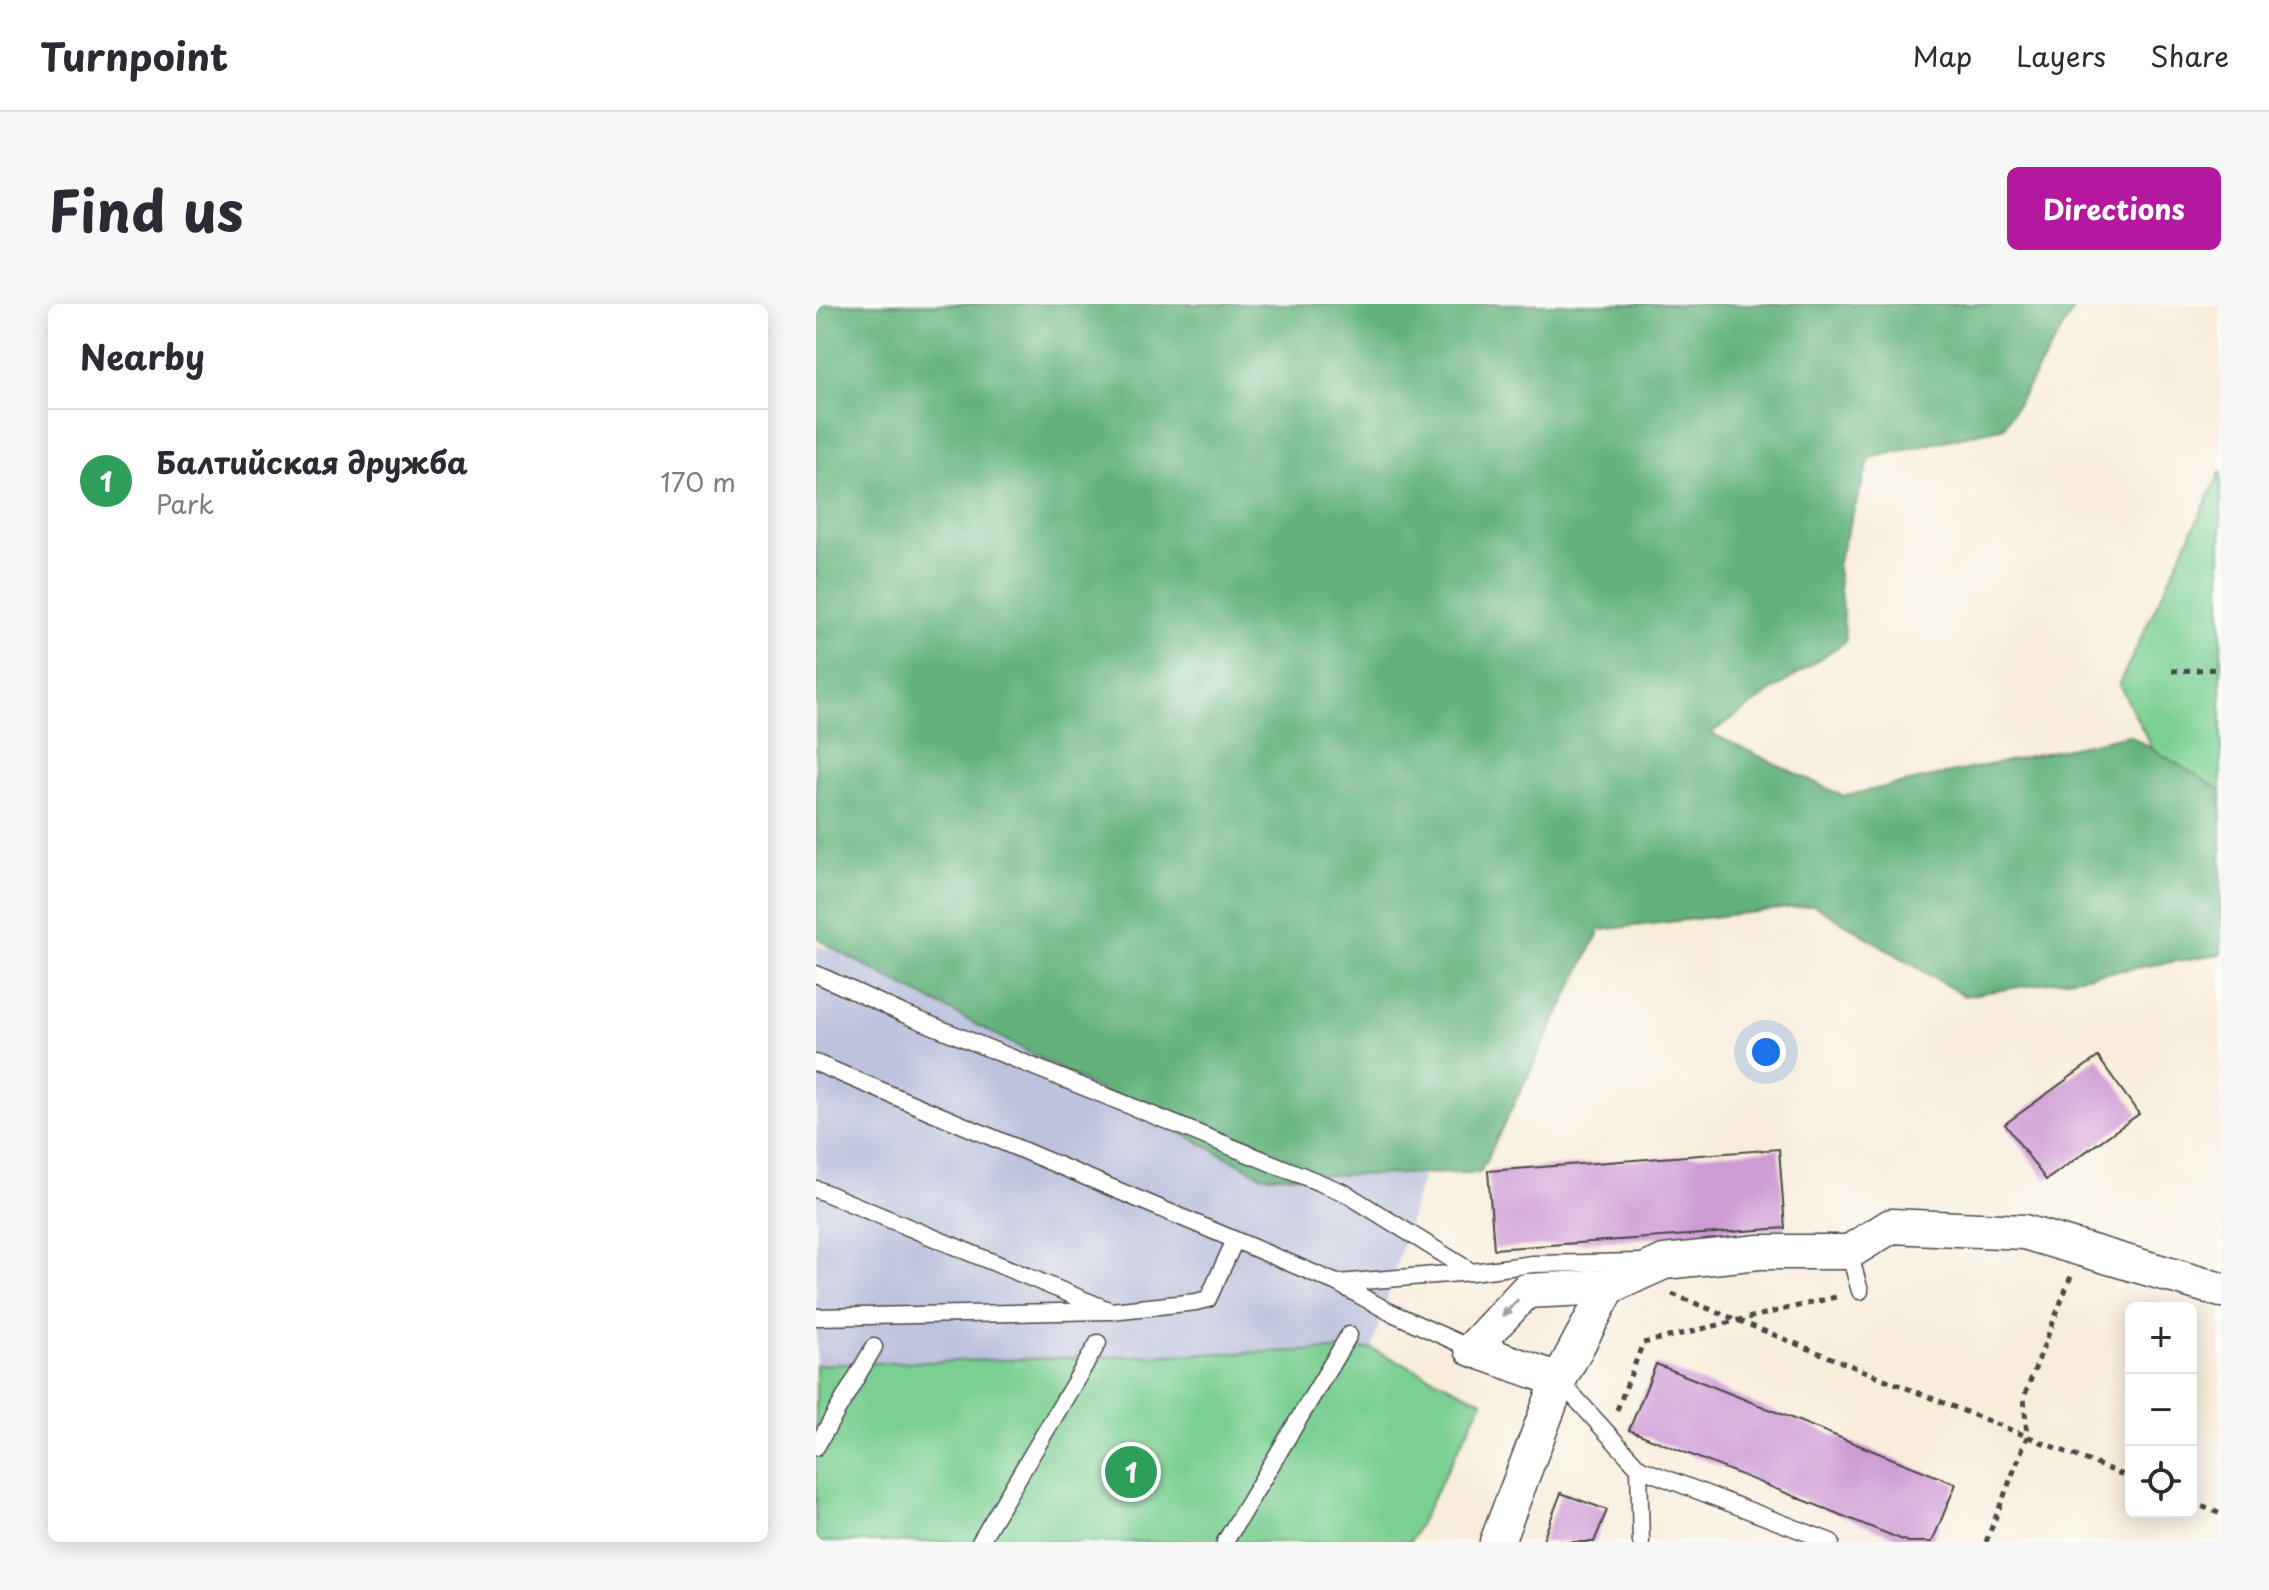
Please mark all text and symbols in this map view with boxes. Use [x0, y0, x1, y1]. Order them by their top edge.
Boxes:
text: Turnpoint [40, 27, 228, 84]
text: Map [1912, 34, 1972, 77]
text: Layers [2016, 34, 2106, 77]
text: Share [2150, 34, 2229, 77]
text: Find us [48, 166, 244, 251]
button: Directions [2007, 167, 2221, 250]
text: Nearby [80, 330, 205, 382]
text: Балтийская дружба [156, 439, 468, 484]
text: 1 [100, 462, 112, 501]
text: 170 m [661, 462, 736, 501]
text: Park [156, 484, 214, 523]
your location [1746, 1032, 1786, 1072]
one-way arrow [1502, 1298, 1520, 1317]
map controls [2125, 1302, 2197, 1518]
button: + [2125, 1302, 2197, 1374]
button: − [2125, 1374, 2197, 1446]
pin: 1 [1105, 1442, 1157, 1502]
button: locate [2125, 1446, 2197, 1518]

